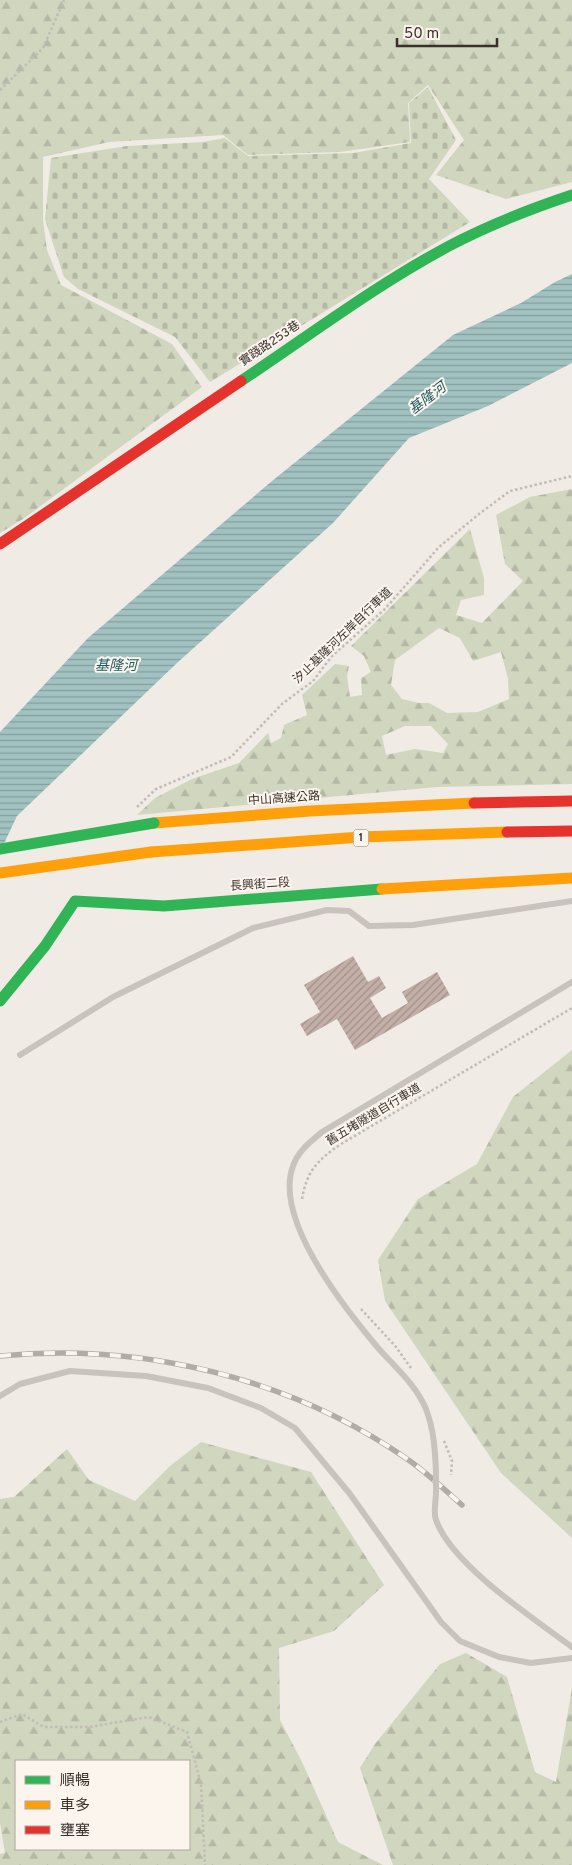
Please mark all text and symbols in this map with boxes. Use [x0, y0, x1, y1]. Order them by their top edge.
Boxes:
scale bar [397, 15, 497, 47]
text: 50 m [404, 25, 439, 44]
street label: 實踐路253巷 [236, 318, 304, 370]
water label: 基隆河 [406, 378, 452, 418]
street label: 汐止基隆河左岸自行車道 [290, 584, 396, 688]
water label: 基隆河 [95, 658, 140, 675]
street label: 中山高速公路 [248, 789, 320, 809]
road number: 1 [354, 830, 368, 846]
street label: 長興街二段 [230, 875, 290, 895]
street label: 舊五堵隧道自行車道 [324, 1080, 424, 1150]
legend [15, 1760, 190, 1850]
text: 順暢 [60, 1772, 90, 1791]
text: 車多 [60, 1797, 90, 1816]
text: 壅塞 [60, 1822, 90, 1841]

